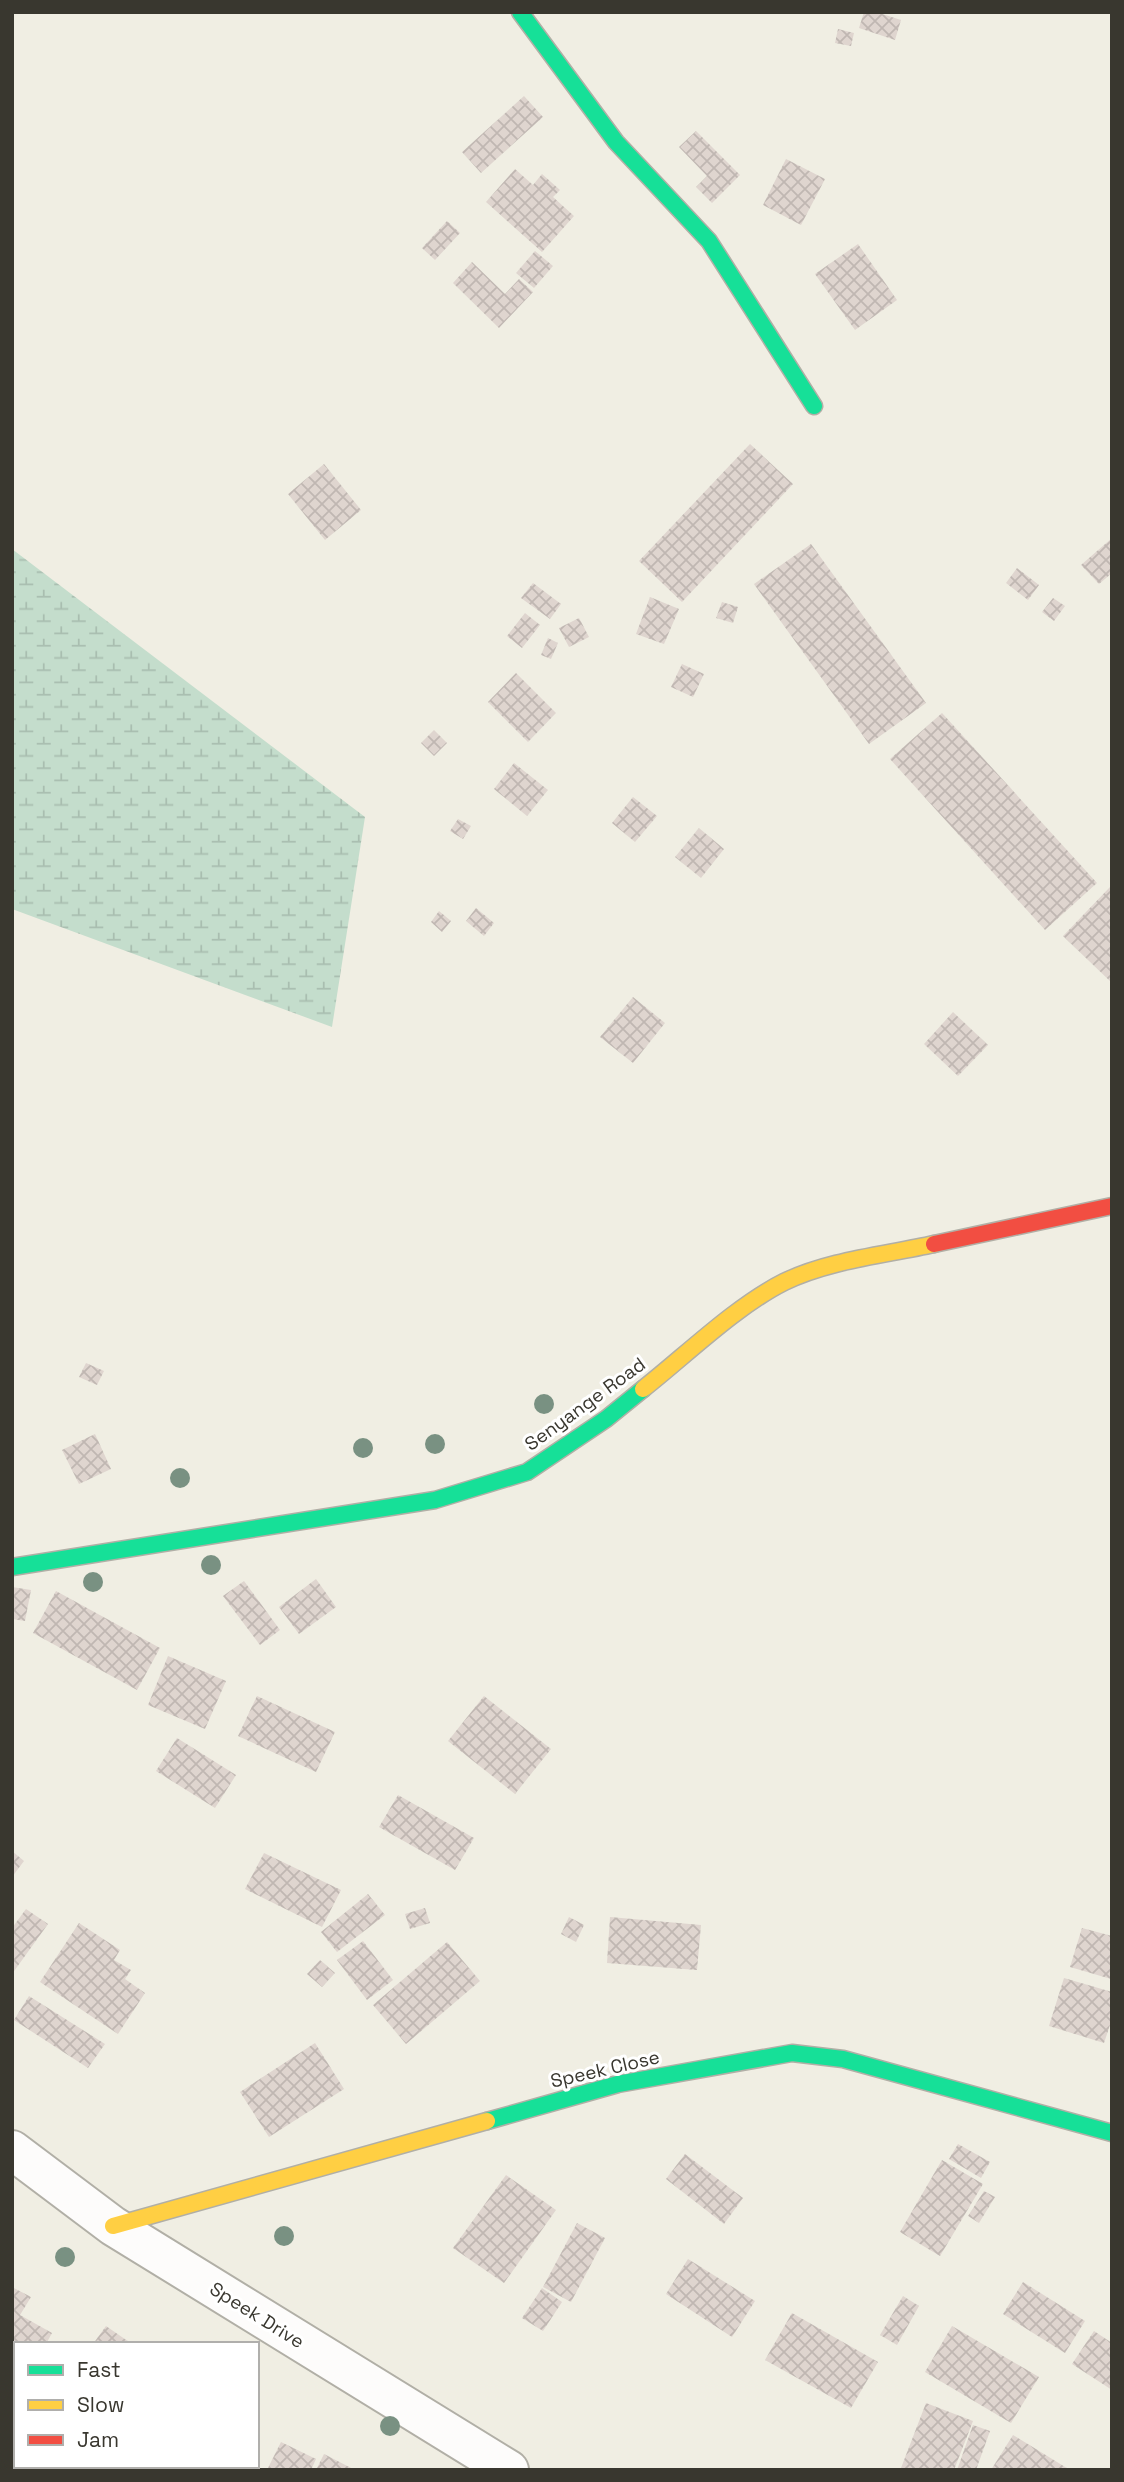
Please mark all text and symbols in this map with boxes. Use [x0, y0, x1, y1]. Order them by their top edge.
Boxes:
street label: Senyange Road [520, 1352, 650, 1456]
street label: Speek Close [548, 2044, 662, 2094]
street label: Speek Drive [205, 2276, 309, 2354]
legend [14, 2342, 259, 2468]
text: Fast [77, 2356, 121, 2383]
text: Slow [77, 2391, 125, 2418]
text: Jam [77, 2426, 119, 2453]

